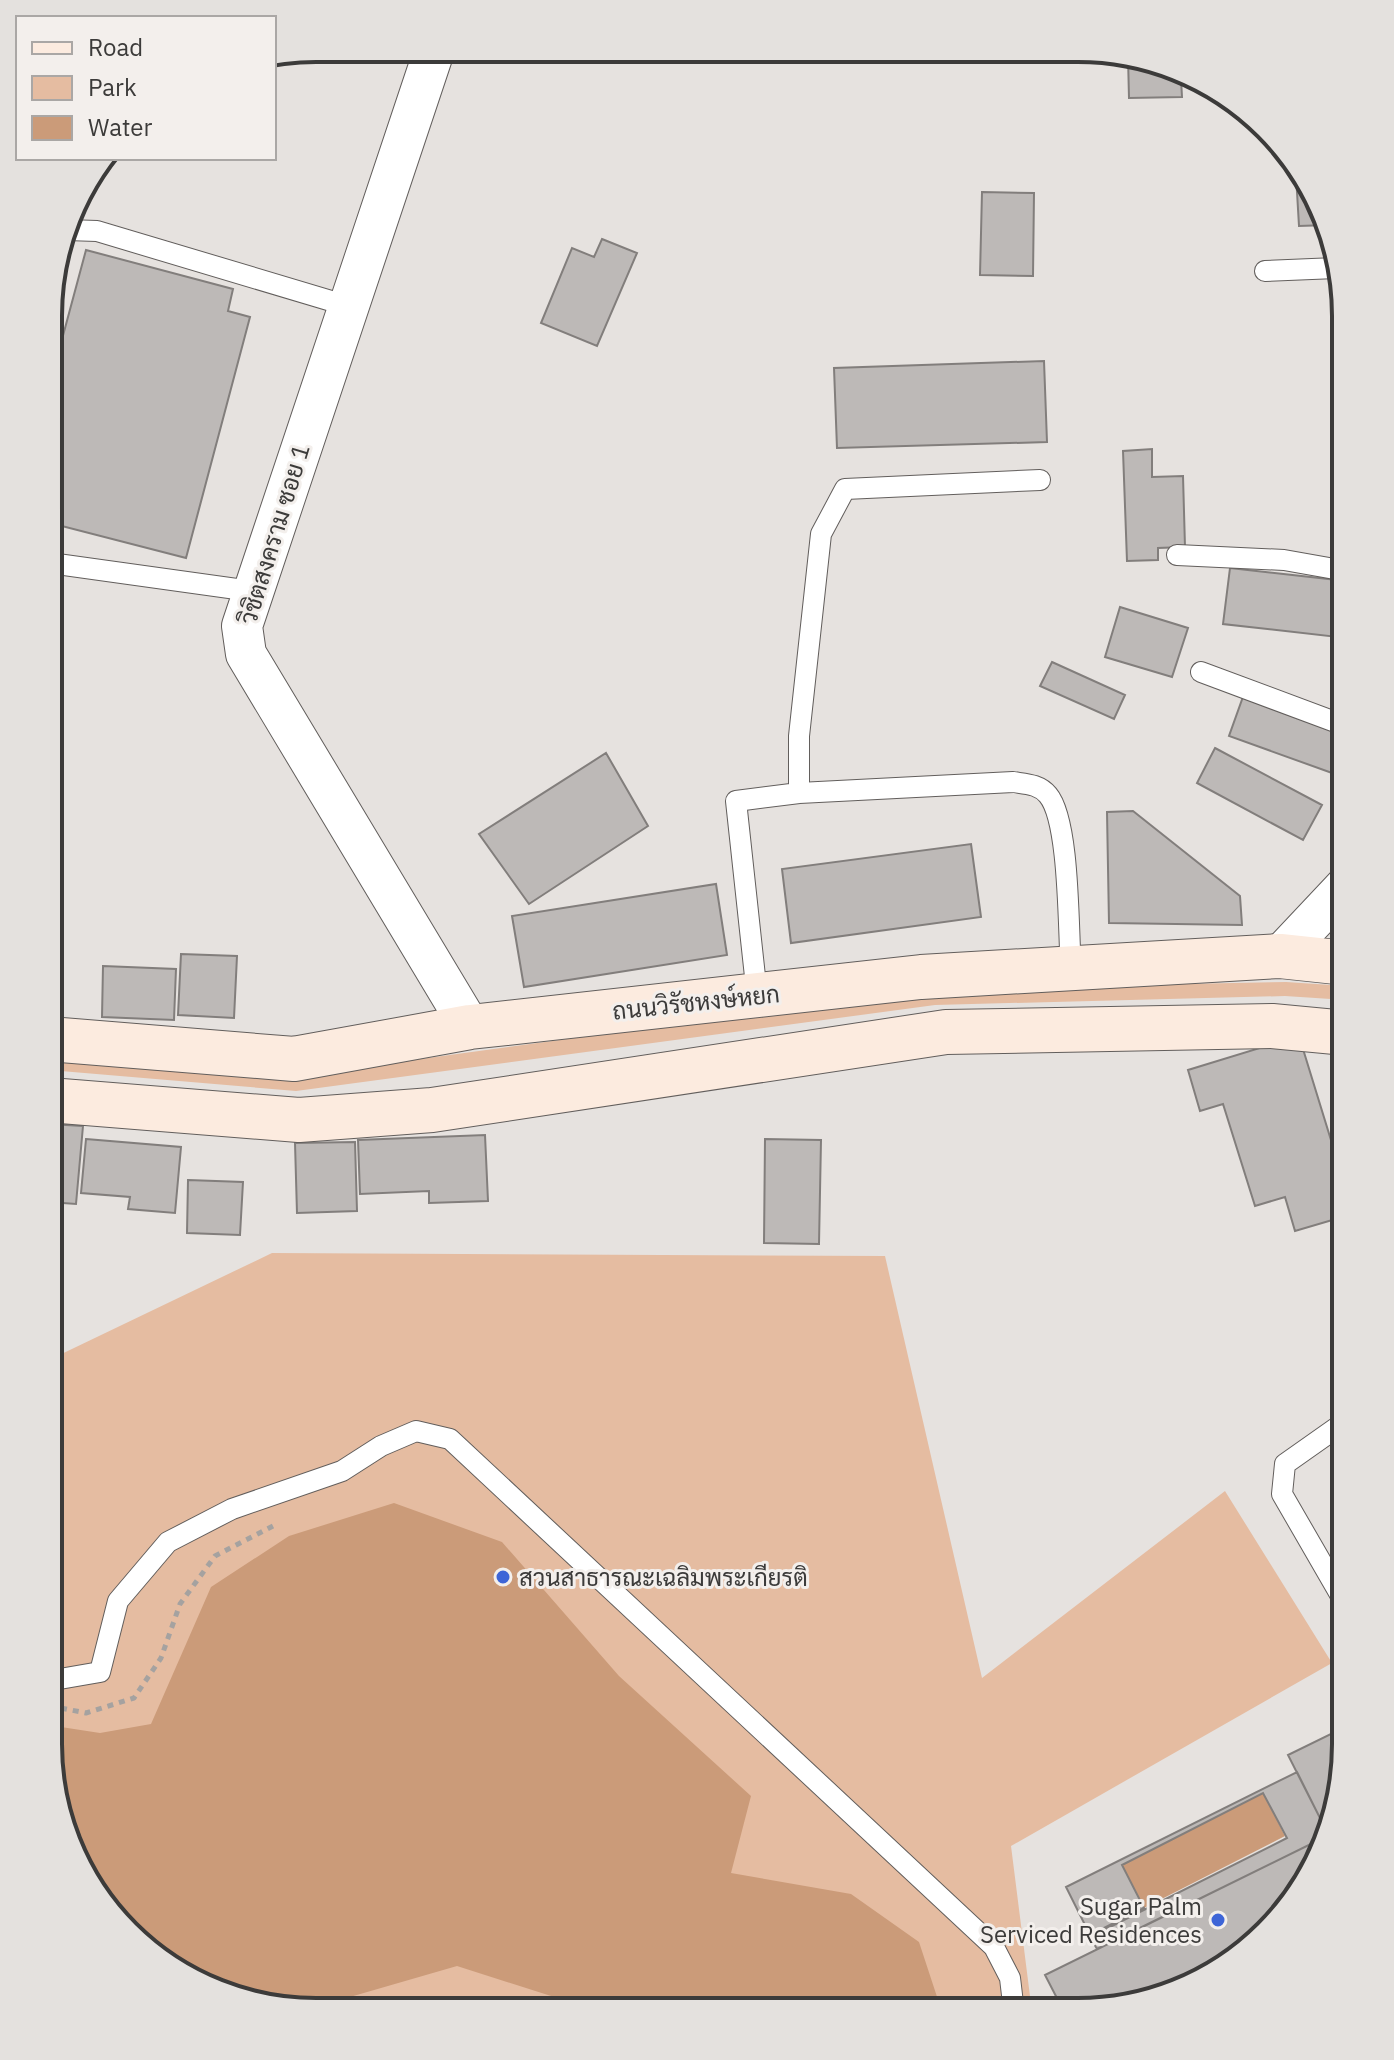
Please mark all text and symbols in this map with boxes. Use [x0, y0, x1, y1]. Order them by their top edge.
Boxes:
legend [16, 16, 276, 160]
text: Road [88, 31, 143, 63]
text: Park [88, 71, 137, 103]
text: Water [88, 111, 152, 143]
street label: วิชิตสงคราม ซอย 1 [231, 440, 317, 629]
street label: ถนนวิรัชหงษ์หยก [611, 977, 781, 1027]
place label: สวนสาธารณะเฉลิมพระเกียรติ [519, 1561, 808, 1593]
marker: สวนสาธารณะเฉลิมพระเกียรติ [494, 1568, 512, 1586]
place label: Sugar Palm Serviced Residences [980, 1890, 1202, 1950]
marker: Sugar Palm Serviced Residences [1209, 1911, 1227, 1929]

